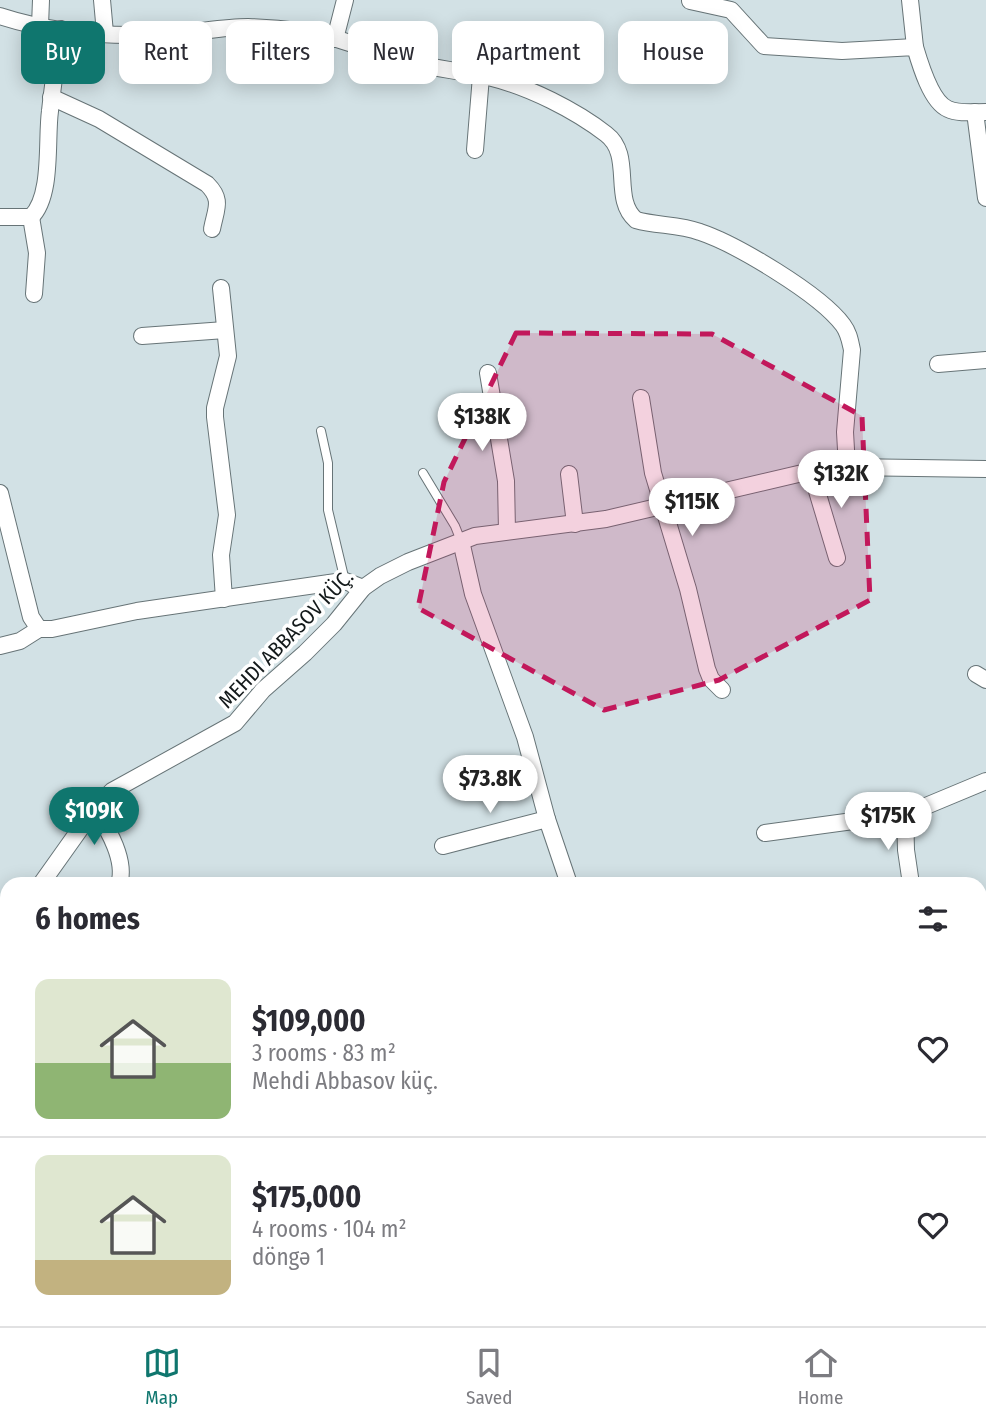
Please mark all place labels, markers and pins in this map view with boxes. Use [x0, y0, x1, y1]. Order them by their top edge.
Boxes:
pin: $138K [433, 393, 531, 453]
pin: $132K [792, 450, 890, 510]
pin: $115K [643, 478, 741, 538]
pin: $73.8K [433, 756, 547, 815]
pin: $109K [45, 788, 143, 847]
pin: $175K [839, 792, 937, 852]

